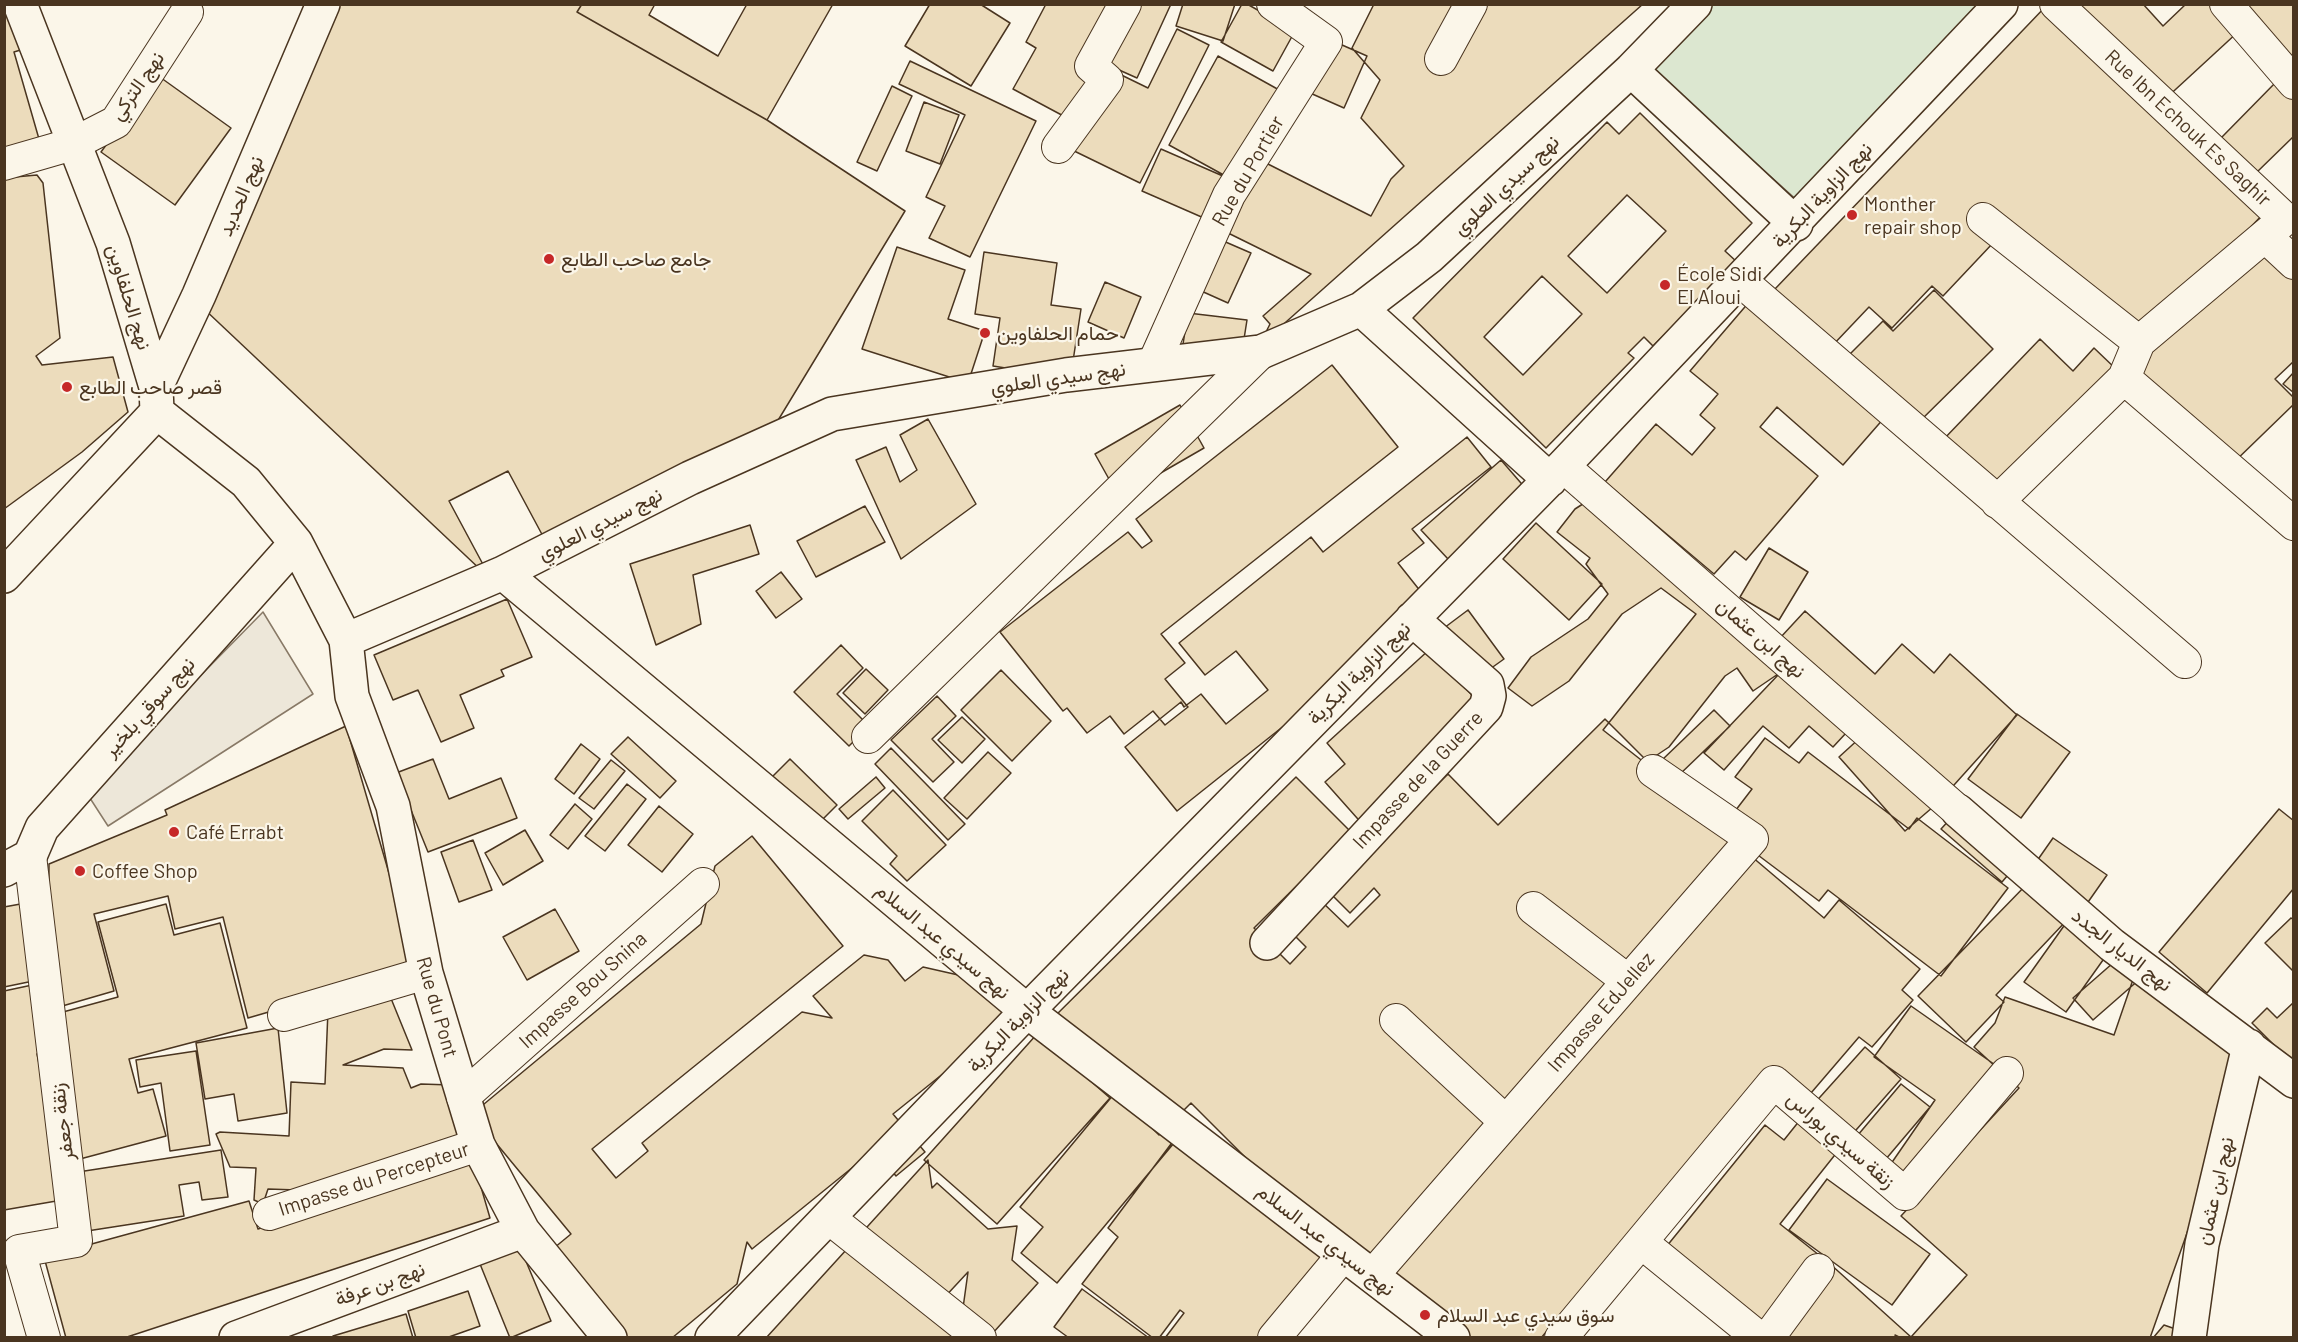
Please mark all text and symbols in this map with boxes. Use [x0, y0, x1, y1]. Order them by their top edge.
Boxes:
street label: Rue Ibn Echouk Es Saghir [2100, 45, 2276, 211]
street label: نهج التركي [105, 47, 169, 125]
street label: Rue du Portier [1207, 112, 1289, 230]
street label: نهج سيدي العلوي [1448, 130, 1564, 240]
street label: نهج الزاوية البكرية [1767, 137, 1877, 253]
street label: نهج الحديد [213, 152, 269, 240]
place label: Monther repair shop [1864, 192, 1962, 239]
marker: Monther repair shop [1845, 208, 1859, 222]
street label: نهج الحلفاوين [102, 241, 156, 353]
place label: جامع صاحب الطابع [561, 247, 711, 271]
marker: جامع صاحب الطابع [542, 252, 556, 266]
place label: École Sidi El Aloui [1677, 262, 1762, 309]
marker: École Sidi El Aloui [1658, 278, 1672, 292]
place label: حمام الحلفاوين [997, 321, 1119, 345]
marker: حمام الحلفاوين [978, 326, 992, 340]
street label: نهج سيدي العلوي [989, 357, 1127, 399]
place label: قصر صاحب الطابع [79, 375, 222, 399]
marker: قصر صاحب الطابع [60, 380, 74, 394]
street label: نهج سيدي العلوي [534, 482, 666, 566]
street label: نهج ابن عثمان [1712, 593, 1810, 683]
street label: نهج الزاوية البكرية [1302, 616, 1416, 730]
street label: نهج سوقي بلخير [98, 652, 200, 762]
street label: Impasse de la Guerre [1348, 706, 1488, 854]
place label: Café Errabt [186, 820, 284, 844]
marker: Café Errabt [167, 825, 181, 839]
place label: Coffee Shop [92, 859, 198, 883]
marker: Coffee Shop [73, 864, 87, 878]
street label: نهج سيدي عبد السلام [871, 878, 1015, 1004]
street label: نهج الديار الجدد [2067, 903, 2177, 997]
street label: Impasse Bou Snina [514, 926, 652, 1054]
street label: Impasse EdJellez [1543, 947, 1659, 1077]
street label: Rue du Pont [411, 954, 463, 1060]
street label: نهج الزاوية البكرية [962, 963, 1074, 1077]
street label: زنقة جعفر [45, 1082, 79, 1162]
street label: زنقة سيدي بوراس [1782, 1086, 1900, 1194]
street label: نهج ابن عثمان [2191, 1135, 2239, 1247]
street label: Impasse du Percepteur [276, 1137, 472, 1221]
street label: نهج سيدي عبد السلام [1252, 1179, 1400, 1301]
street label: نهج بن عرفة [332, 1257, 428, 1311]
place label: سوق سيدي عبد السلام [1437, 1303, 1615, 1327]
marker: سوق سيدي عبد السلام [1418, 1308, 1432, 1322]

